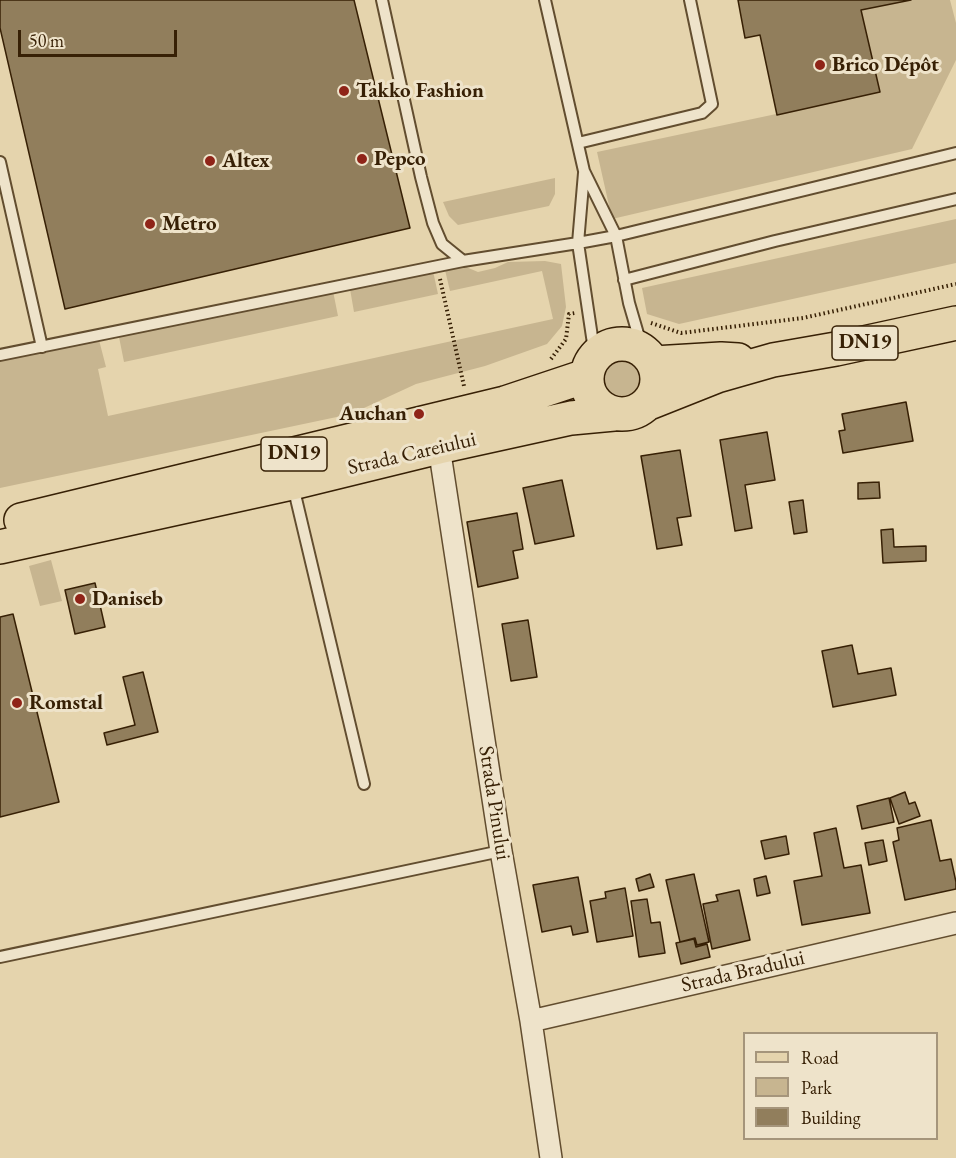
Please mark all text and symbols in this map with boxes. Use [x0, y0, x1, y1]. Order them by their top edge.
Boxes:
scale bar [21, 18, 180, 56]
text: 50 m [29, 29, 64, 52]
place label: Brico Dépôt [832, 52, 939, 78]
marker: Brico Dépôt [813, 58, 827, 72]
place label: Takko Fashion [356, 78, 484, 104]
marker: Takko Fashion [337, 84, 351, 98]
place label: Pepco [374, 146, 426, 172]
place label: Altex [222, 148, 270, 174]
marker: Pepco [355, 152, 369, 166]
marker: Altex [203, 154, 217, 168]
place label: Metro [162, 211, 216, 237]
marker: Metro [143, 217, 157, 231]
road number: DN19 [832, 326, 898, 360]
place label: Auchan [339, 401, 407, 427]
marker: Auchan [412, 407, 426, 421]
street label: Strada Careiului [345, 427, 479, 481]
road number: DN19 [261, 437, 327, 471]
place label: Daniseb [92, 586, 163, 612]
marker: Daniseb [73, 592, 87, 606]
place label: Romstal [29, 690, 103, 716]
marker: Romstal [10, 696, 24, 710]
street label: Strada Pinului [473, 744, 515, 862]
street label: Strada Bradului [679, 946, 807, 998]
legend [743, 1032, 938, 1140]
text: Road [801, 1046, 839, 1069]
text: Park [801, 1076, 832, 1099]
text: Building [801, 1106, 861, 1129]

